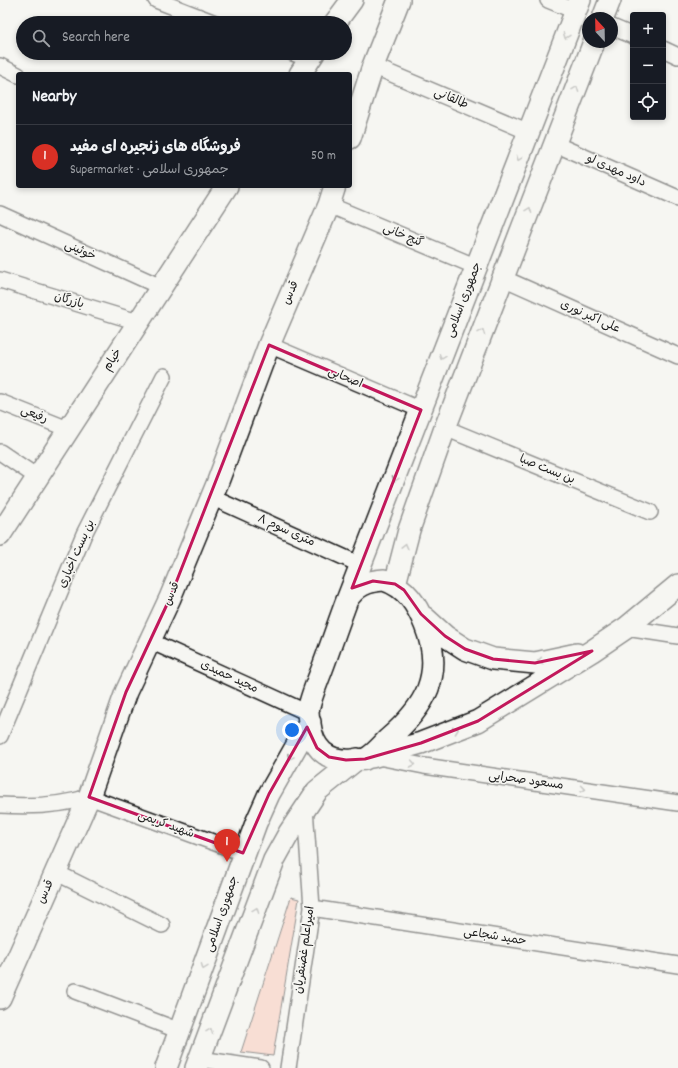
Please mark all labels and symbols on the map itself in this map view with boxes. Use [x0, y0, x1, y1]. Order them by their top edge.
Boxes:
north arrow [582, 12, 618, 48]
one-way arrow [562, 33, 570, 40]
street label: طالقانی [431, 84, 471, 114]
one-way arrow [571, 86, 579, 93]
street label: داود مهدی لو [583, 150, 649, 192]
one-way arrow [515, 154, 523, 161]
one-way arrow [525, 207, 533, 214]
street label: گنج خانی [380, 220, 426, 252]
street label: خوئینی [62, 237, 98, 265]
street label: جمهوری اسلامی [442, 260, 486, 340]
street label: قدس [278, 278, 304, 308]
street label: بازرگان [52, 288, 86, 314]
street label: علی اکبر نوری [557, 296, 623, 338]
one-way arrow [478, 328, 486, 335]
street label: خیام [99, 345, 127, 375]
one-way arrow [438, 354, 446, 361]
street label: اصحابی [325, 363, 365, 393]
street label: رفیعی [18, 402, 50, 428]
street label: بن بست صبا [517, 451, 577, 489]
one-way arrow [391, 475, 399, 482]
street label: ۸ متری سوم [255, 511, 317, 551]
street label: بن بست اخباری [54, 517, 100, 591]
one-way arrow [400, 543, 409, 550]
street label: قدس [159, 579, 185, 609]
street label: مجید حمیدی [197, 656, 261, 698]
one-way arrow [537, 656, 543, 665]
your location [282, 720, 302, 740]
one-way arrow [452, 726, 459, 734]
one-way arrow [288, 752, 295, 760]
one-way arrow [410, 759, 416, 768]
street label: مسعود صحرایی [488, 767, 564, 795]
one-way arrow [580, 784, 587, 793]
street label: شهید کریمی [135, 807, 197, 843]
pin: 1 [214, 829, 240, 862]
street label: جمهوری اسلامی [201, 874, 243, 954]
street label: قدس [33, 877, 59, 907]
street label: امیراعلم غضنفریان [290, 905, 320, 995]
one-way arrow [251, 906, 259, 913]
street label: حمید شجاعی [462, 924, 528, 950]
one-way arrow [200, 963, 208, 970]
one-way arrow [205, 1028, 214, 1035]

